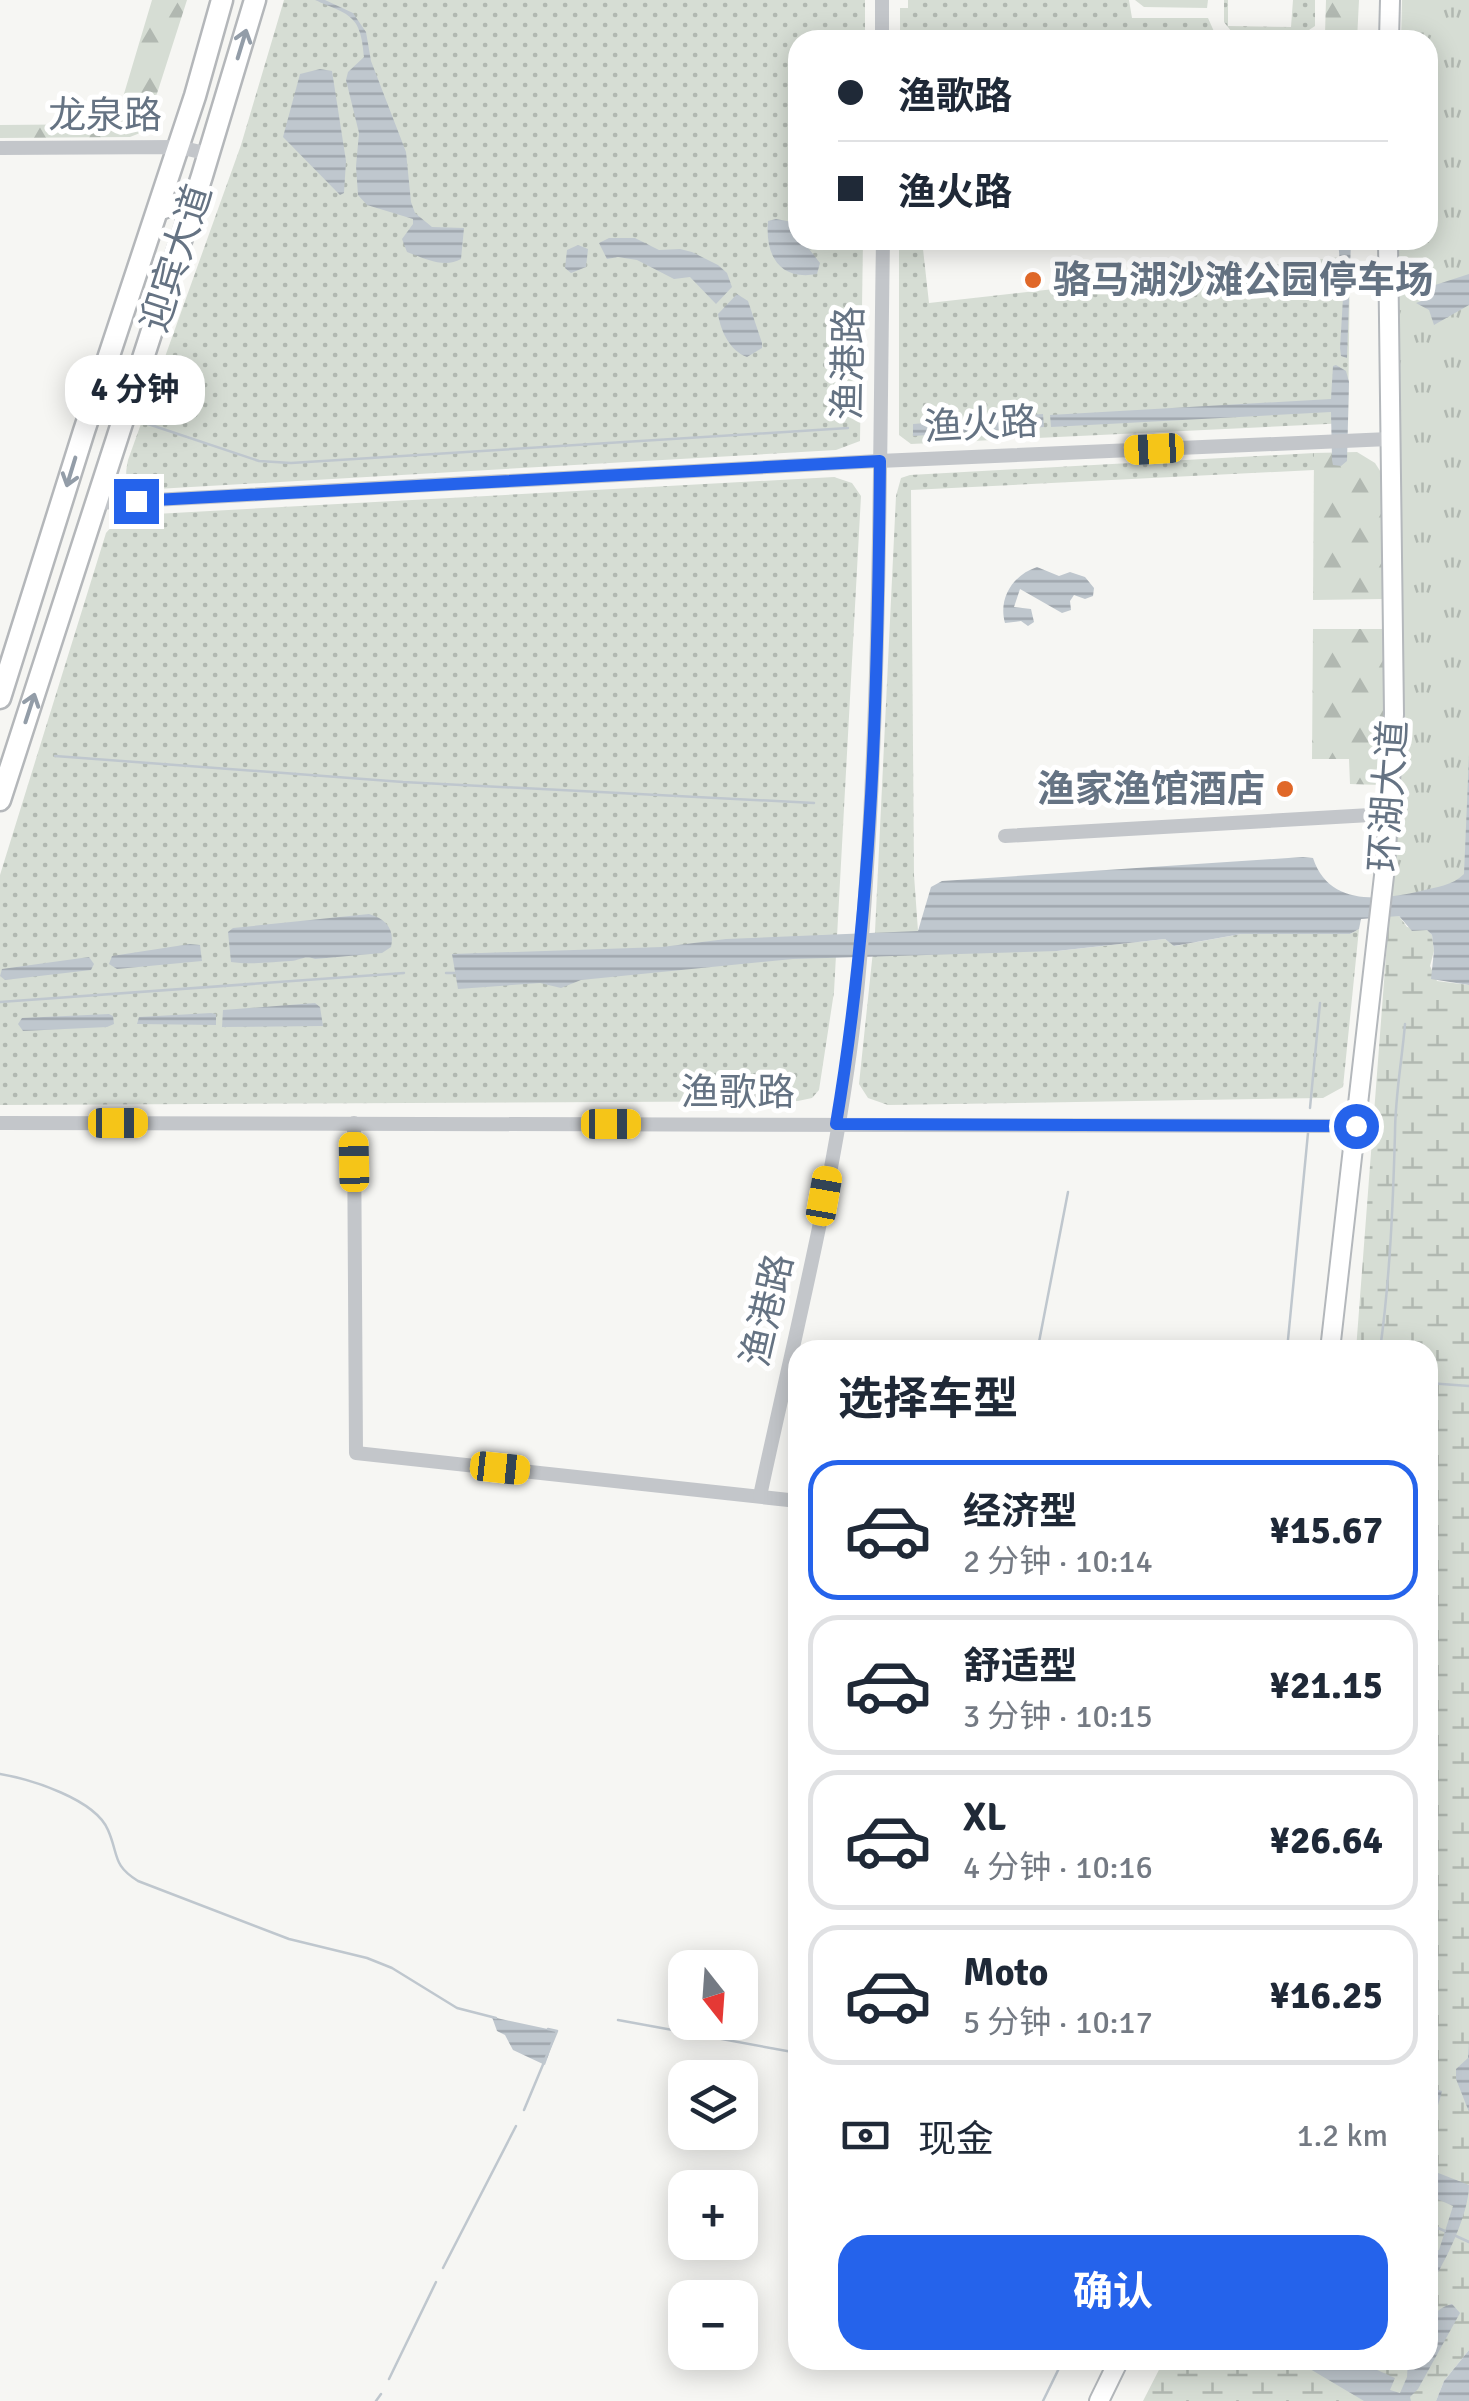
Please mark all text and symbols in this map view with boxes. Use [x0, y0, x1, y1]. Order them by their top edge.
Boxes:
one-way arrow [234, 28, 252, 60]
text: 渔歌路 [898, 73, 1012, 120]
street label: 龙泉路 [48, 92, 162, 139]
text: 渔火路 [898, 169, 1012, 216]
street label: 迎宾大道 [131, 179, 222, 338]
place label: 骆马湖沙滩公园停车场 [1053, 257, 1433, 304]
marker: 骆马湖沙滩公园停车场 [1022, 269, 1044, 291]
street label: 渔港路 [824, 306, 873, 420]
callout: 4 分钟 [66, 356, 206, 426]
text: 4 分钟 [91, 370, 179, 409]
street label: 渔火路 [923, 398, 1039, 451]
car [1123, 432, 1185, 466]
one-way arrow [61, 456, 79, 487]
route end [114, 479, 159, 524]
one-way arrow [23, 692, 41, 724]
street label: 环湖大道 [1360, 719, 1417, 873]
place label: 渔家渔馆酒店 [1037, 766, 1265, 813]
marker: 渔家渔馆酒店 [1274, 778, 1296, 800]
street label: 渔歌路 [681, 1069, 795, 1116]
route start [1334, 1104, 1379, 1149]
car [88, 1108, 148, 1138]
car [581, 1109, 641, 1139]
car [338, 1132, 370, 1192]
car [804, 1164, 844, 1228]
street label: 渔港路 [732, 1249, 803, 1371]
text: 选择车型 [838, 1372, 1018, 1427]
car [469, 1450, 531, 1486]
icon: car [843, 1485, 933, 1575]
text: 经济型 [963, 1488, 1077, 1535]
text: ¥15.67 [1270, 1507, 1383, 1554]
text: 2 分钟 · 10:14 [963, 1542, 1153, 1581]
icon: car [843, 1640, 933, 1730]
text: 舒适型 [963, 1643, 1077, 1690]
text: ¥21.15 [1270, 1662, 1383, 1709]
text: 3 分钟 · 10:15 [963, 1697, 1153, 1736]
text: XL [963, 1794, 1006, 1841]
icon: car [843, 1795, 933, 1885]
text: ¥26.64 [1270, 1817, 1383, 1864]
text: 4 分钟 · 10:16 [963, 1848, 1153, 1887]
text: Moto [963, 1949, 1048, 1996]
north arrow [668, 1950, 758, 2040]
map controls [668, 1950, 758, 2370]
icon: car [843, 1950, 933, 2040]
text: ¥16.25 [1270, 1972, 1383, 2019]
text: 5 分钟 · 10:17 [963, 2003, 1153, 2042]
button: layers [668, 2060, 758, 2150]
icon: cash [838, 2108, 893, 2163]
text: 现金 [918, 2116, 994, 2163]
text: 1.2 km [1296, 2116, 1388, 2155]
button: + [668, 2170, 758, 2260]
button: 确认 [838, 2235, 1388, 2350]
button: − [668, 2280, 758, 2370]

